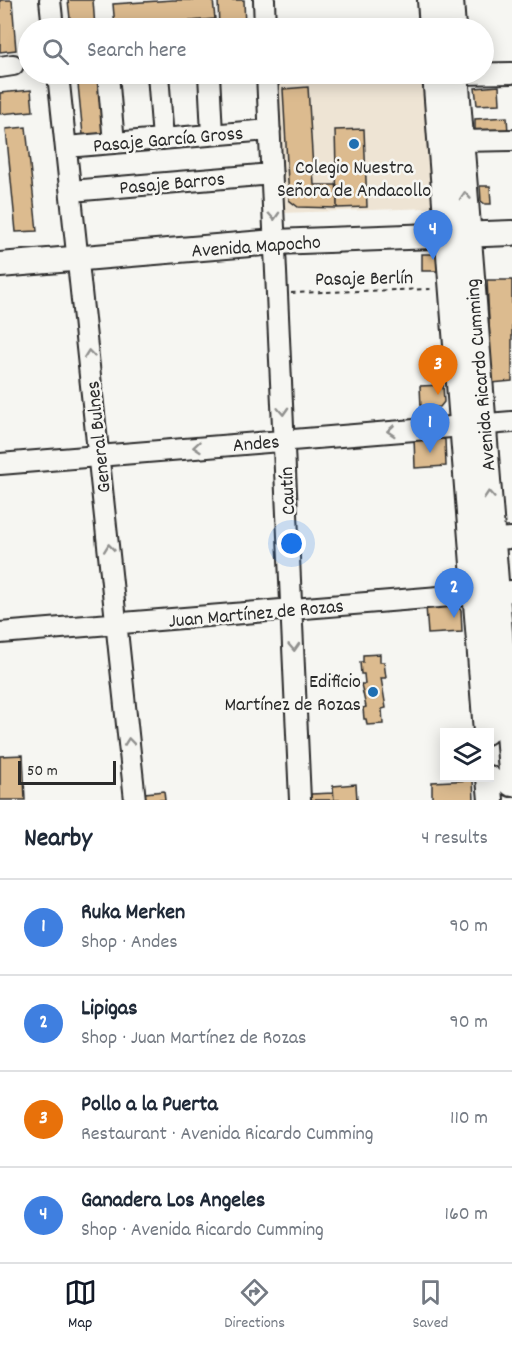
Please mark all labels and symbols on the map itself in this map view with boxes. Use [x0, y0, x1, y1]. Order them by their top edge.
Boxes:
street label: Pasaje García Gross [92, 120, 245, 162]
marker: Colegio Nuestra Señora de Andacollo [347, 137, 361, 151]
place label: Colegio Nuestra Señora de Andacollo [277, 155, 431, 206]
street label: Pasaje Barros [118, 166, 226, 204]
one-way arrow [459, 192, 472, 201]
pin: 4 [414, 210, 452, 260]
one-way arrow [267, 211, 280, 220]
street label: Avenida Mapocho [191, 229, 322, 266]
street label: Pasaje Berlín [315, 265, 413, 295]
street label: Avenida Ricardo Cumming [460, 277, 504, 472]
pin: 3 [418, 346, 458, 395]
one-way arrow [83, 349, 95, 358]
street label: General Bulnes [80, 379, 120, 494]
pin: 1 [410, 404, 450, 453]
one-way arrow [276, 406, 289, 415]
one-way arrow [386, 424, 395, 437]
street label: Andes [232, 429, 281, 461]
one-way arrow [192, 440, 201, 453]
street label: Cautín [274, 466, 304, 516]
one-way arrow [482, 491, 495, 500]
your location [277, 529, 306, 558]
one-way arrow [103, 543, 116, 552]
pin: 2 [434, 568, 474, 618]
street label: Juan Martínez de Rozas [168, 593, 345, 637]
one-way arrow [287, 643, 300, 652]
place label: Edificio Martínez de Rozas [224, 669, 361, 720]
marker: Edificio Martínez de Rozas [366, 685, 380, 699]
one-way arrow [123, 737, 136, 746]
scale bar [18, 758, 116, 786]

